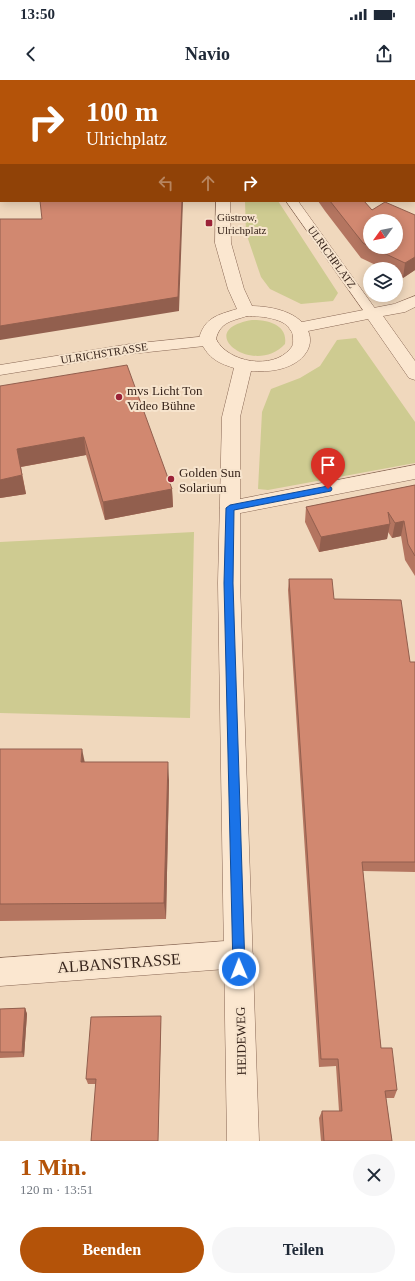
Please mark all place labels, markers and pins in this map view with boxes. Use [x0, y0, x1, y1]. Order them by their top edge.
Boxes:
place label: Güstrow, Ulrichplatz [217, 211, 267, 236]
marker: Güstrow, Ulrichplatz [204, 218, 214, 228]
place label: mvs Licht Ton Video Bühne [127, 383, 203, 413]
marker: mvs Licht Ton Video Bühne [114, 392, 124, 402]
pin [311, 448, 345, 489]
place label: Golden Sun Solarium [179, 465, 241, 495]
marker: Golden Sun Solarium [166, 474, 176, 484]

